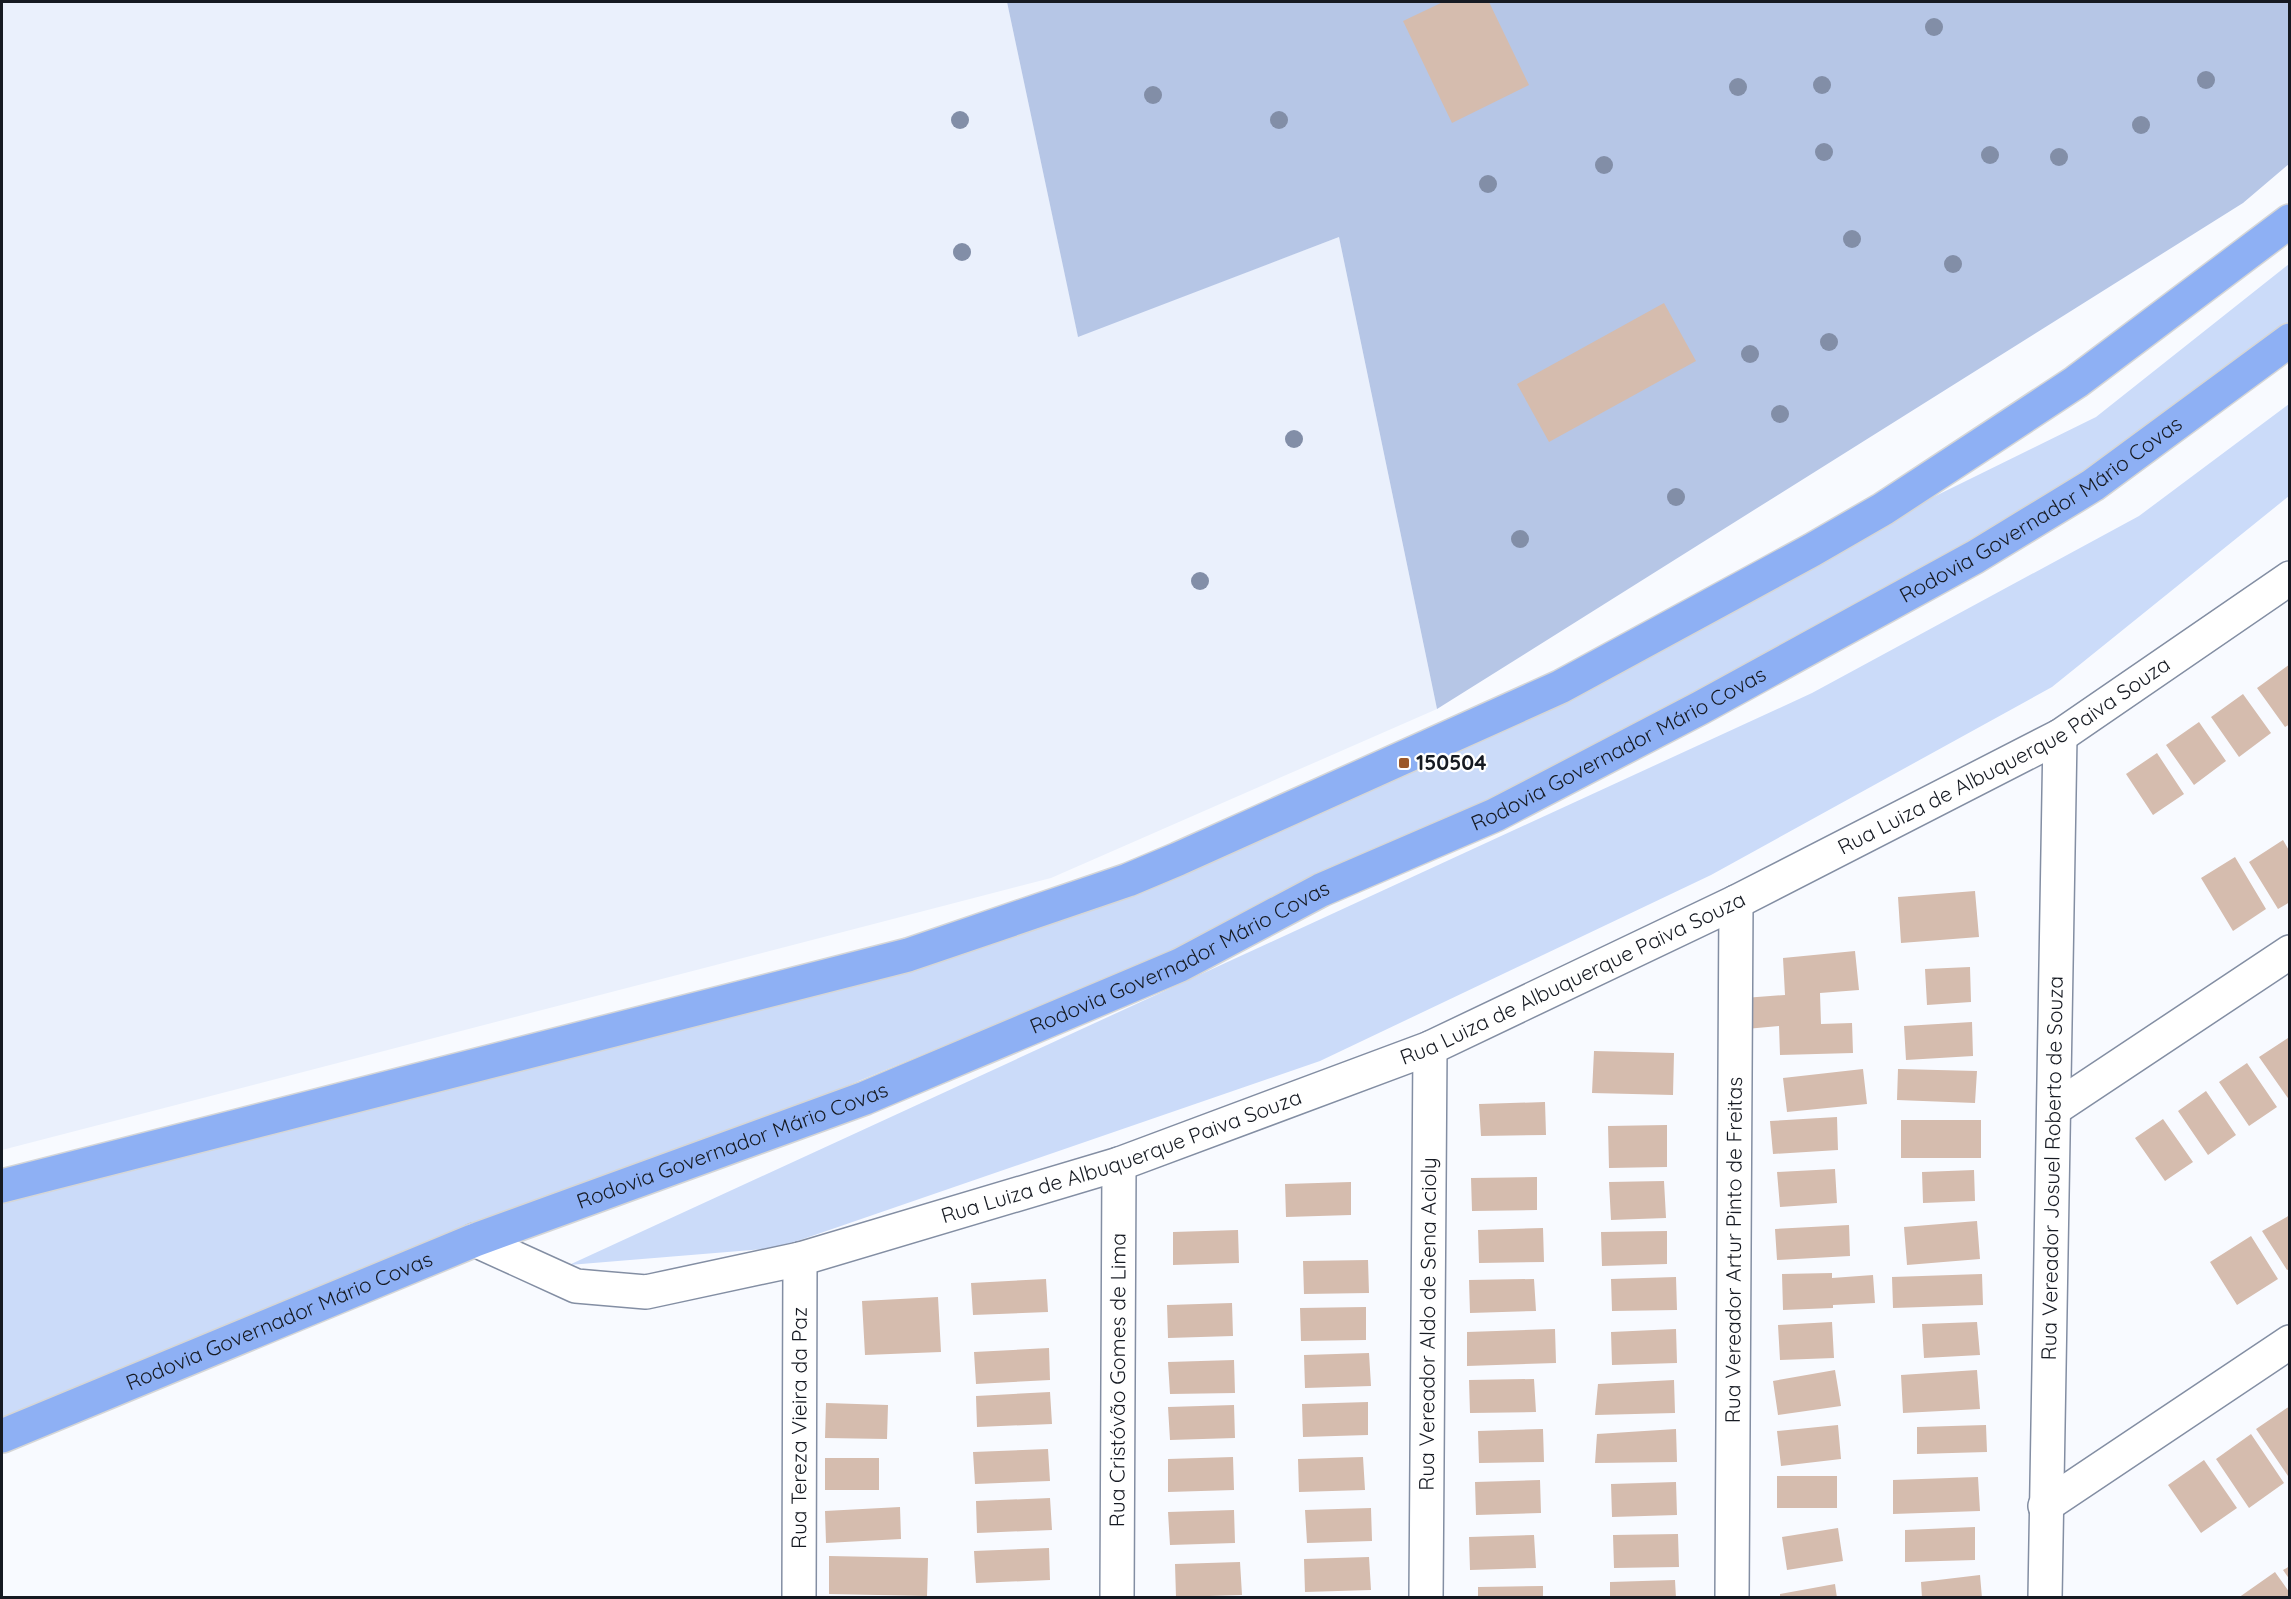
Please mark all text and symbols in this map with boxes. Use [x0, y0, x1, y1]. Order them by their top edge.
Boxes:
street label: Rodovia Governador Mário Covas [1895, 410, 2187, 608]
street label: Rua Luiza de Albuquerque Paiva Souza [1833, 650, 2175, 860]
street label: Rodovia Governador Mário Covas [1467, 660, 1770, 836]
place label: 150504 [1416, 749, 1487, 775]
marker: 150504 [1397, 756, 1411, 770]
street label: Rodovia Governador Mário Covas [1026, 874, 1333, 1039]
street label: Rua Luiza de Albuquerque Paiva Souza [1396, 885, 1749, 1070]
street label: Rua Vereador Josuel Roberto de Souza [2035, 976, 2068, 1361]
street label: Rodovia Governador Mário Covas [573, 1076, 891, 1214]
street label: Rua Vereador Artur Pinto de Freitas [1719, 1077, 1747, 1423]
street label: Rua Luiza de Albuquerque Paiva Souza [938, 1083, 1305, 1228]
street label: Rua Vereador Aldo de Sena Acioly [1413, 1157, 1441, 1491]
street label: Rua Cristóvão Gomes de Lima [1103, 1233, 1131, 1527]
street label: Rodovia Governador Mário Covas [122, 1245, 436, 1395]
street label: Rua Tereza Vieira da Paz [785, 1307, 812, 1549]

